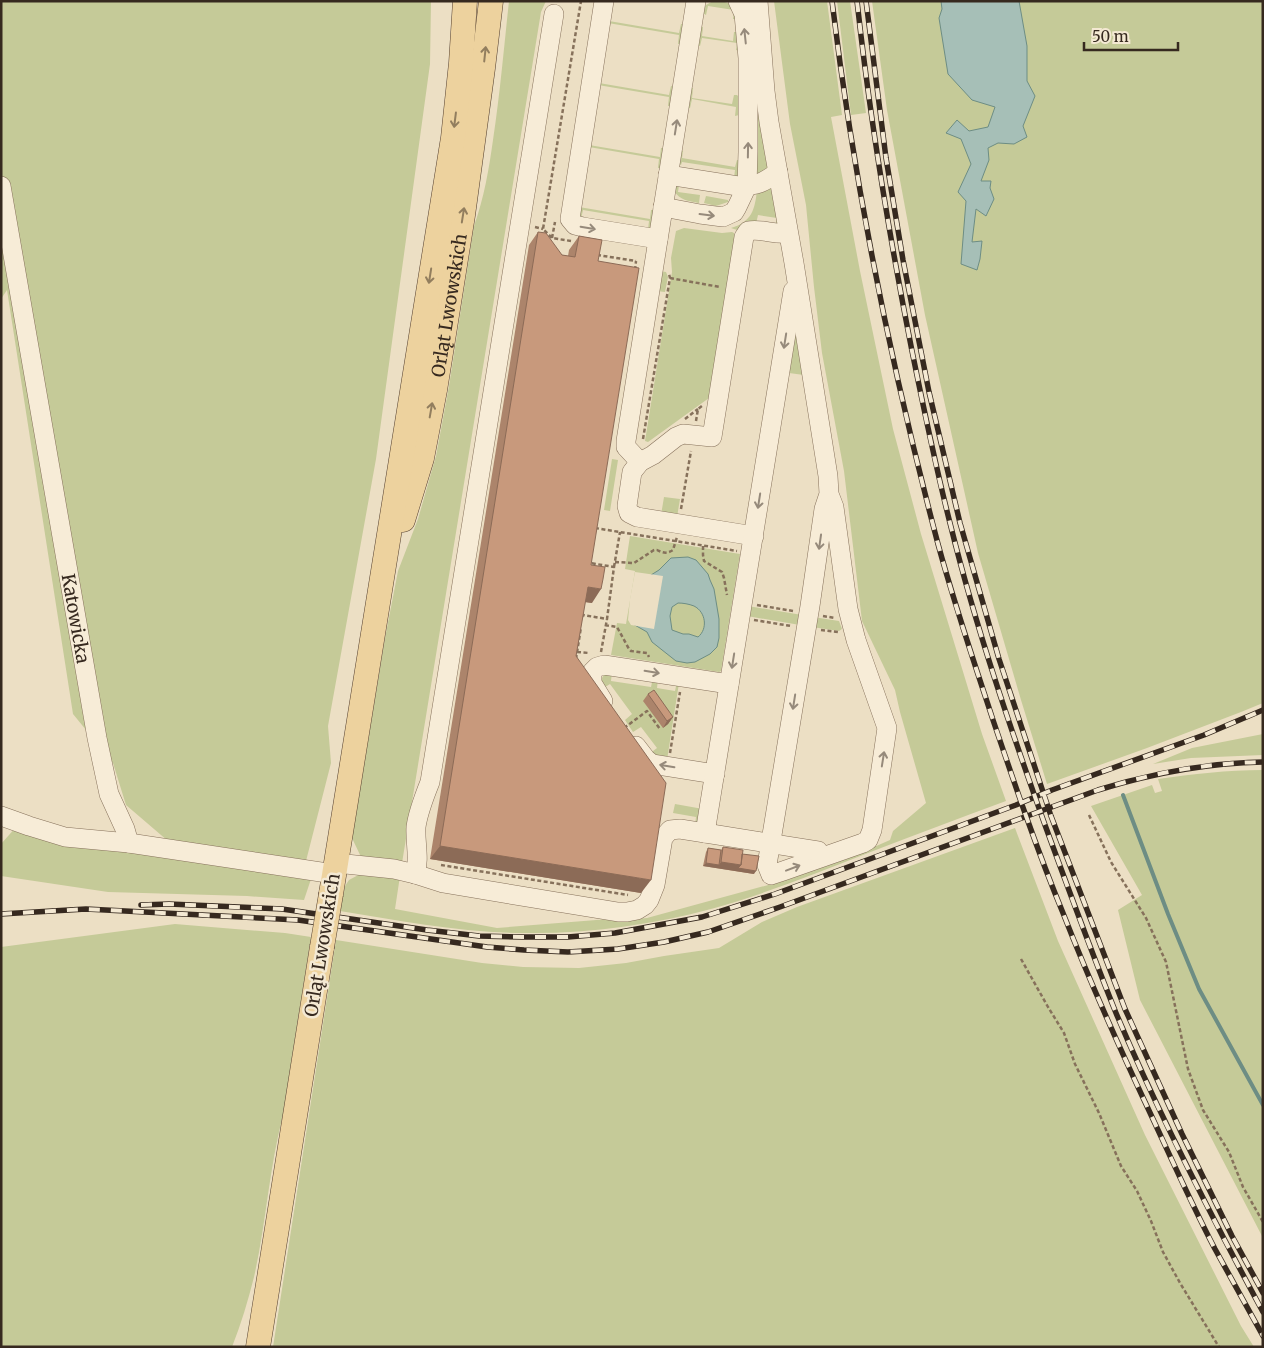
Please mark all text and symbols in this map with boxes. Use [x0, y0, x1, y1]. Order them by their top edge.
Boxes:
scale bar [1084, 20, 1178, 52]
text: 50 m [1092, 27, 1129, 46]
one-way arrow [741, 28, 750, 44]
one-way arrow [480, 46, 490, 62]
one-way arrow [450, 111, 460, 127]
one-way arrow [671, 119, 681, 135]
one-way arrow [743, 142, 753, 158]
one-way arrow [458, 208, 468, 224]
one-way arrow [699, 210, 715, 220]
one-way arrow [579, 223, 595, 233]
street label: Orląt Lwowskich [426, 232, 471, 379]
one-way arrow [425, 268, 435, 284]
one-way arrow [780, 332, 790, 348]
one-way arrow [427, 403, 437, 419]
one-way arrow [754, 493, 764, 509]
one-way arrow [814, 534, 824, 550]
street label: Katowicka [57, 572, 95, 665]
one-way arrow [728, 653, 738, 669]
one-way arrow [643, 668, 659, 678]
one-way arrow [789, 694, 799, 710]
one-way arrow [878, 752, 888, 768]
one-way arrow [659, 761, 675, 771]
one-way arrow [784, 863, 800, 872]
street label: Orląt Lwowskich [299, 872, 345, 1018]

